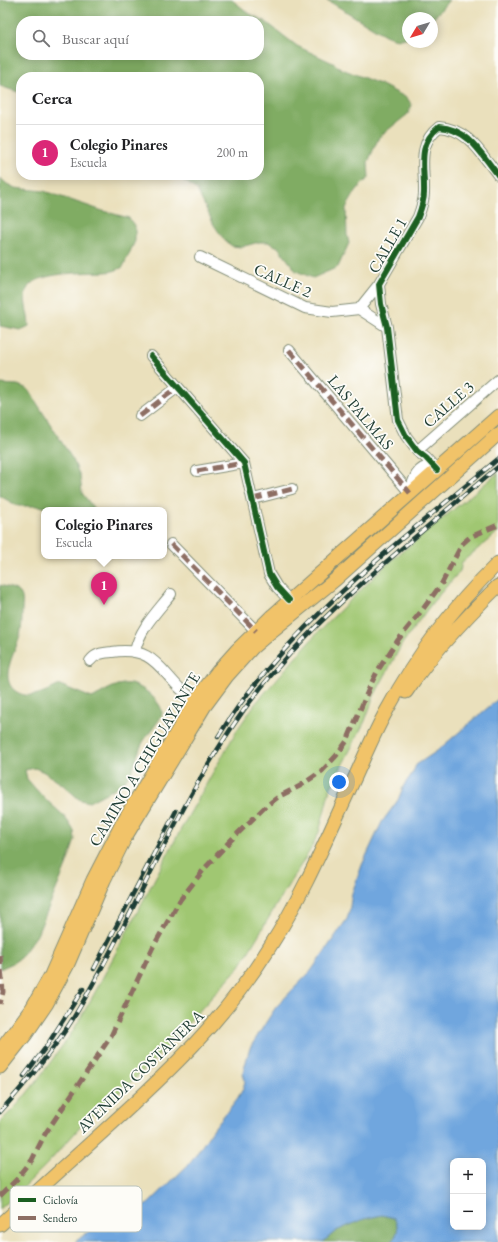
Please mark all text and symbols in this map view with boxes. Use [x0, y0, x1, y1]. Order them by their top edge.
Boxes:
north arrow [402, 12, 438, 48]
search box [16, 16, 264, 60]
icon: search [30, 27, 52, 49]
text: Buscar aquí [62, 29, 129, 48]
text: Cerca [32, 87, 72, 109]
text: Colegio Pinares [70, 135, 168, 154]
text: 1 [42, 144, 48, 161]
text: 200 m [217, 144, 248, 161]
text: Escuela [70, 154, 107, 171]
street label: CALLE 1 [363, 214, 412, 277]
street label: CALLE 2 [251, 258, 315, 303]
street label: LAS PALMAS [323, 370, 398, 454]
street label: CALLE 3 [418, 376, 478, 432]
popup [41, 507, 167, 559]
text: Colegio Pinares [55, 515, 153, 534]
text: Escuela [55, 534, 92, 551]
pin: 1 [91, 572, 117, 605]
street label: CAMINO A CHIGUAYANTE [84, 668, 205, 850]
your location [329, 772, 349, 792]
street label: AVENIDA COSTANERA [72, 1005, 209, 1138]
map controls [450, 1158, 486, 1230]
button: + [450, 1158, 486, 1194]
legend [10, 1186, 142, 1232]
text: Ciclovía [43, 1193, 78, 1207]
button: − [450, 1194, 486, 1230]
text: Sendero [43, 1211, 78, 1225]

